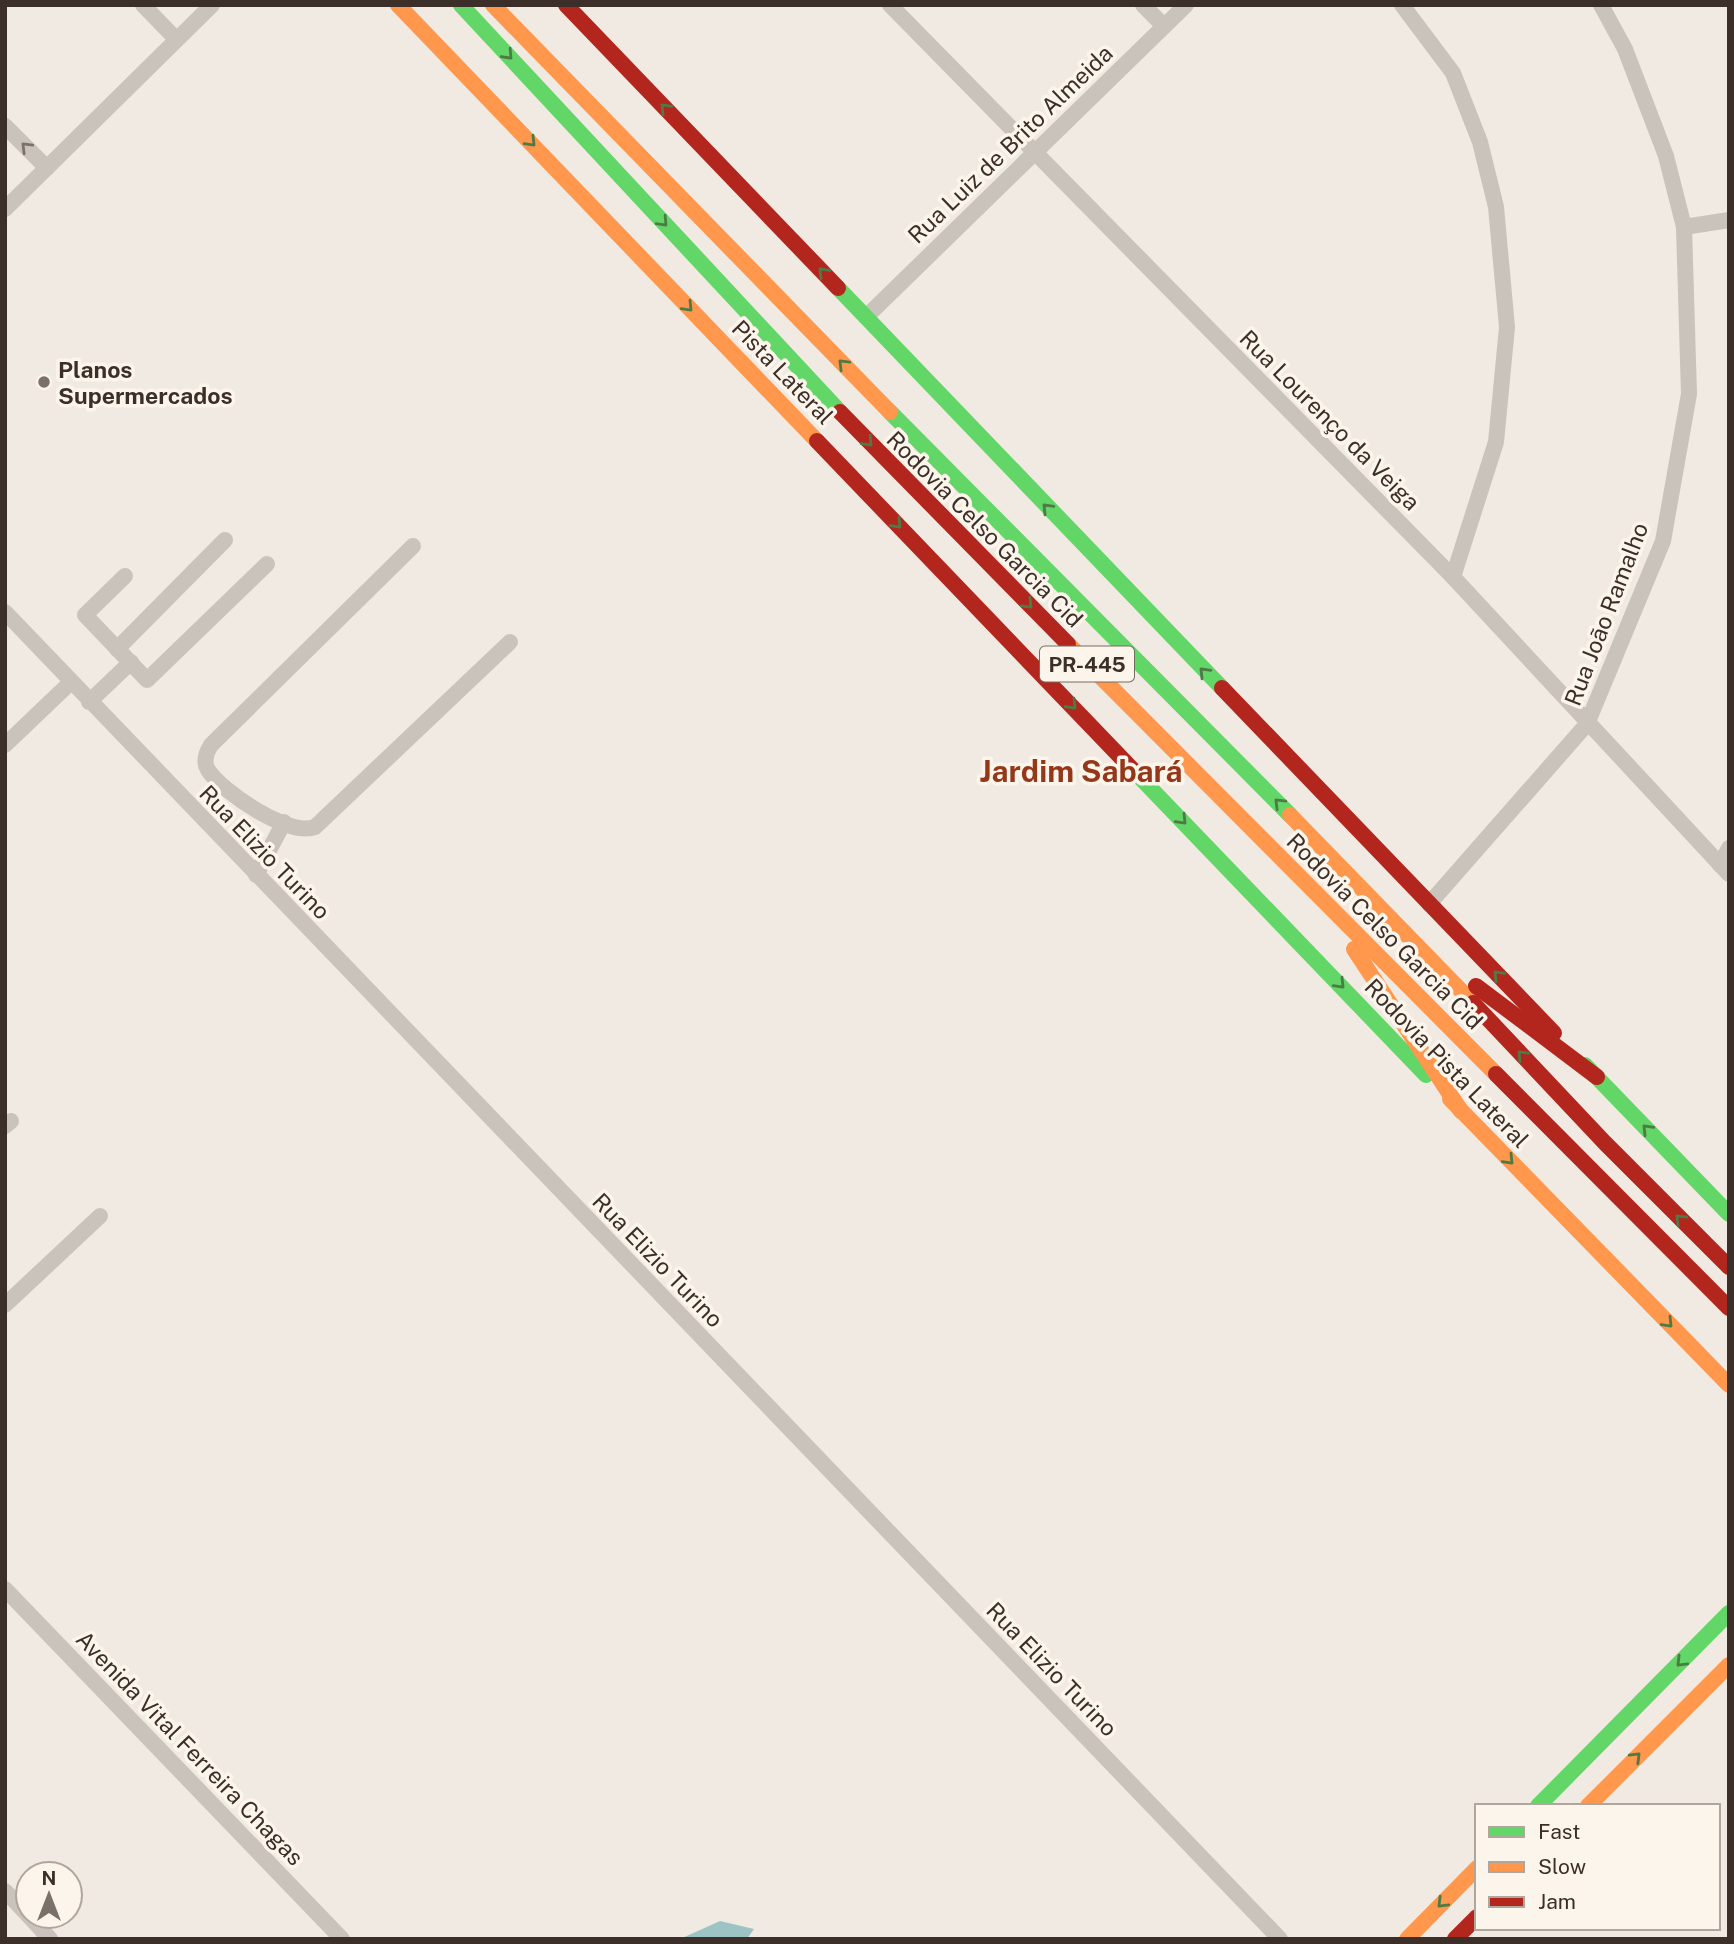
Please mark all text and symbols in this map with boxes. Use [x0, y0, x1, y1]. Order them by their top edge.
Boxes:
street label: Rua Luiz de Brito Almeida [902, 39, 1118, 249]
one-way arrow [499, 47, 512, 60]
one-way arrow [660, 104, 673, 117]
one-way arrow [522, 134, 535, 147]
one-way arrow [22, 143, 34, 155]
one-way arrow [654, 214, 667, 227]
one-way arrow [818, 267, 831, 280]
one-way arrow [680, 298, 693, 311]
street label: Pista Lateral [727, 314, 839, 430]
street label: Rua Lourenço da Veiga [1234, 324, 1426, 516]
place label: Planos Supermercados [58, 356, 233, 409]
one-way arrow [838, 359, 851, 372]
marker: Planos Supermercados [36, 374, 52, 390]
street label: Rodovia Celso Garcia Cid [881, 425, 1089, 633]
one-way arrow [860, 434, 872, 447]
one-way arrow [1043, 503, 1056, 516]
one-way arrow [888, 515, 901, 528]
street label: Rua João Ramalho [1559, 519, 1653, 709]
one-way arrow [1019, 596, 1032, 609]
road number: PR-445 [1040, 646, 1134, 682]
one-way arrow [1200, 667, 1213, 680]
one-way arrow [1063, 697, 1076, 710]
district label: Jardim Sabará [979, 753, 1183, 789]
street label: Rua Elizio Turino [194, 779, 336, 925]
one-way arrow [1274, 799, 1287, 812]
one-way arrow [1174, 812, 1187, 825]
street label: Rodovia Celso Garcia Cid [1281, 827, 1489, 1035]
one-way arrow [1494, 971, 1507, 984]
street label: Rodovia Pista Lateral [1359, 973, 1535, 1153]
one-way arrow [1331, 976, 1344, 989]
one-way arrow [1518, 1050, 1531, 1063]
one-way arrow [1643, 1124, 1656, 1137]
one-way arrow [1501, 1151, 1514, 1164]
street label: Rua Elizio Turino [587, 1187, 729, 1333]
one-way arrow [1676, 1214, 1689, 1227]
one-way arrow [1659, 1314, 1672, 1327]
street label: Rua Elizio Turino [981, 1596, 1123, 1742]
street label: Avenida Vital Ferreira Chagas [71, 1625, 309, 1871]
one-way arrow [1676, 1653, 1689, 1666]
one-way arrow [1628, 1753, 1641, 1766]
legend [1475, 1804, 1720, 1930]
text: Fast [1538, 1819, 1580, 1844]
text: Slow [1538, 1854, 1586, 1879]
north arrow [14, 1860, 84, 1930]
text: N [42, 1867, 56, 1889]
text: Jam [1538, 1889, 1576, 1914]
one-way arrow [1437, 1895, 1450, 1908]

